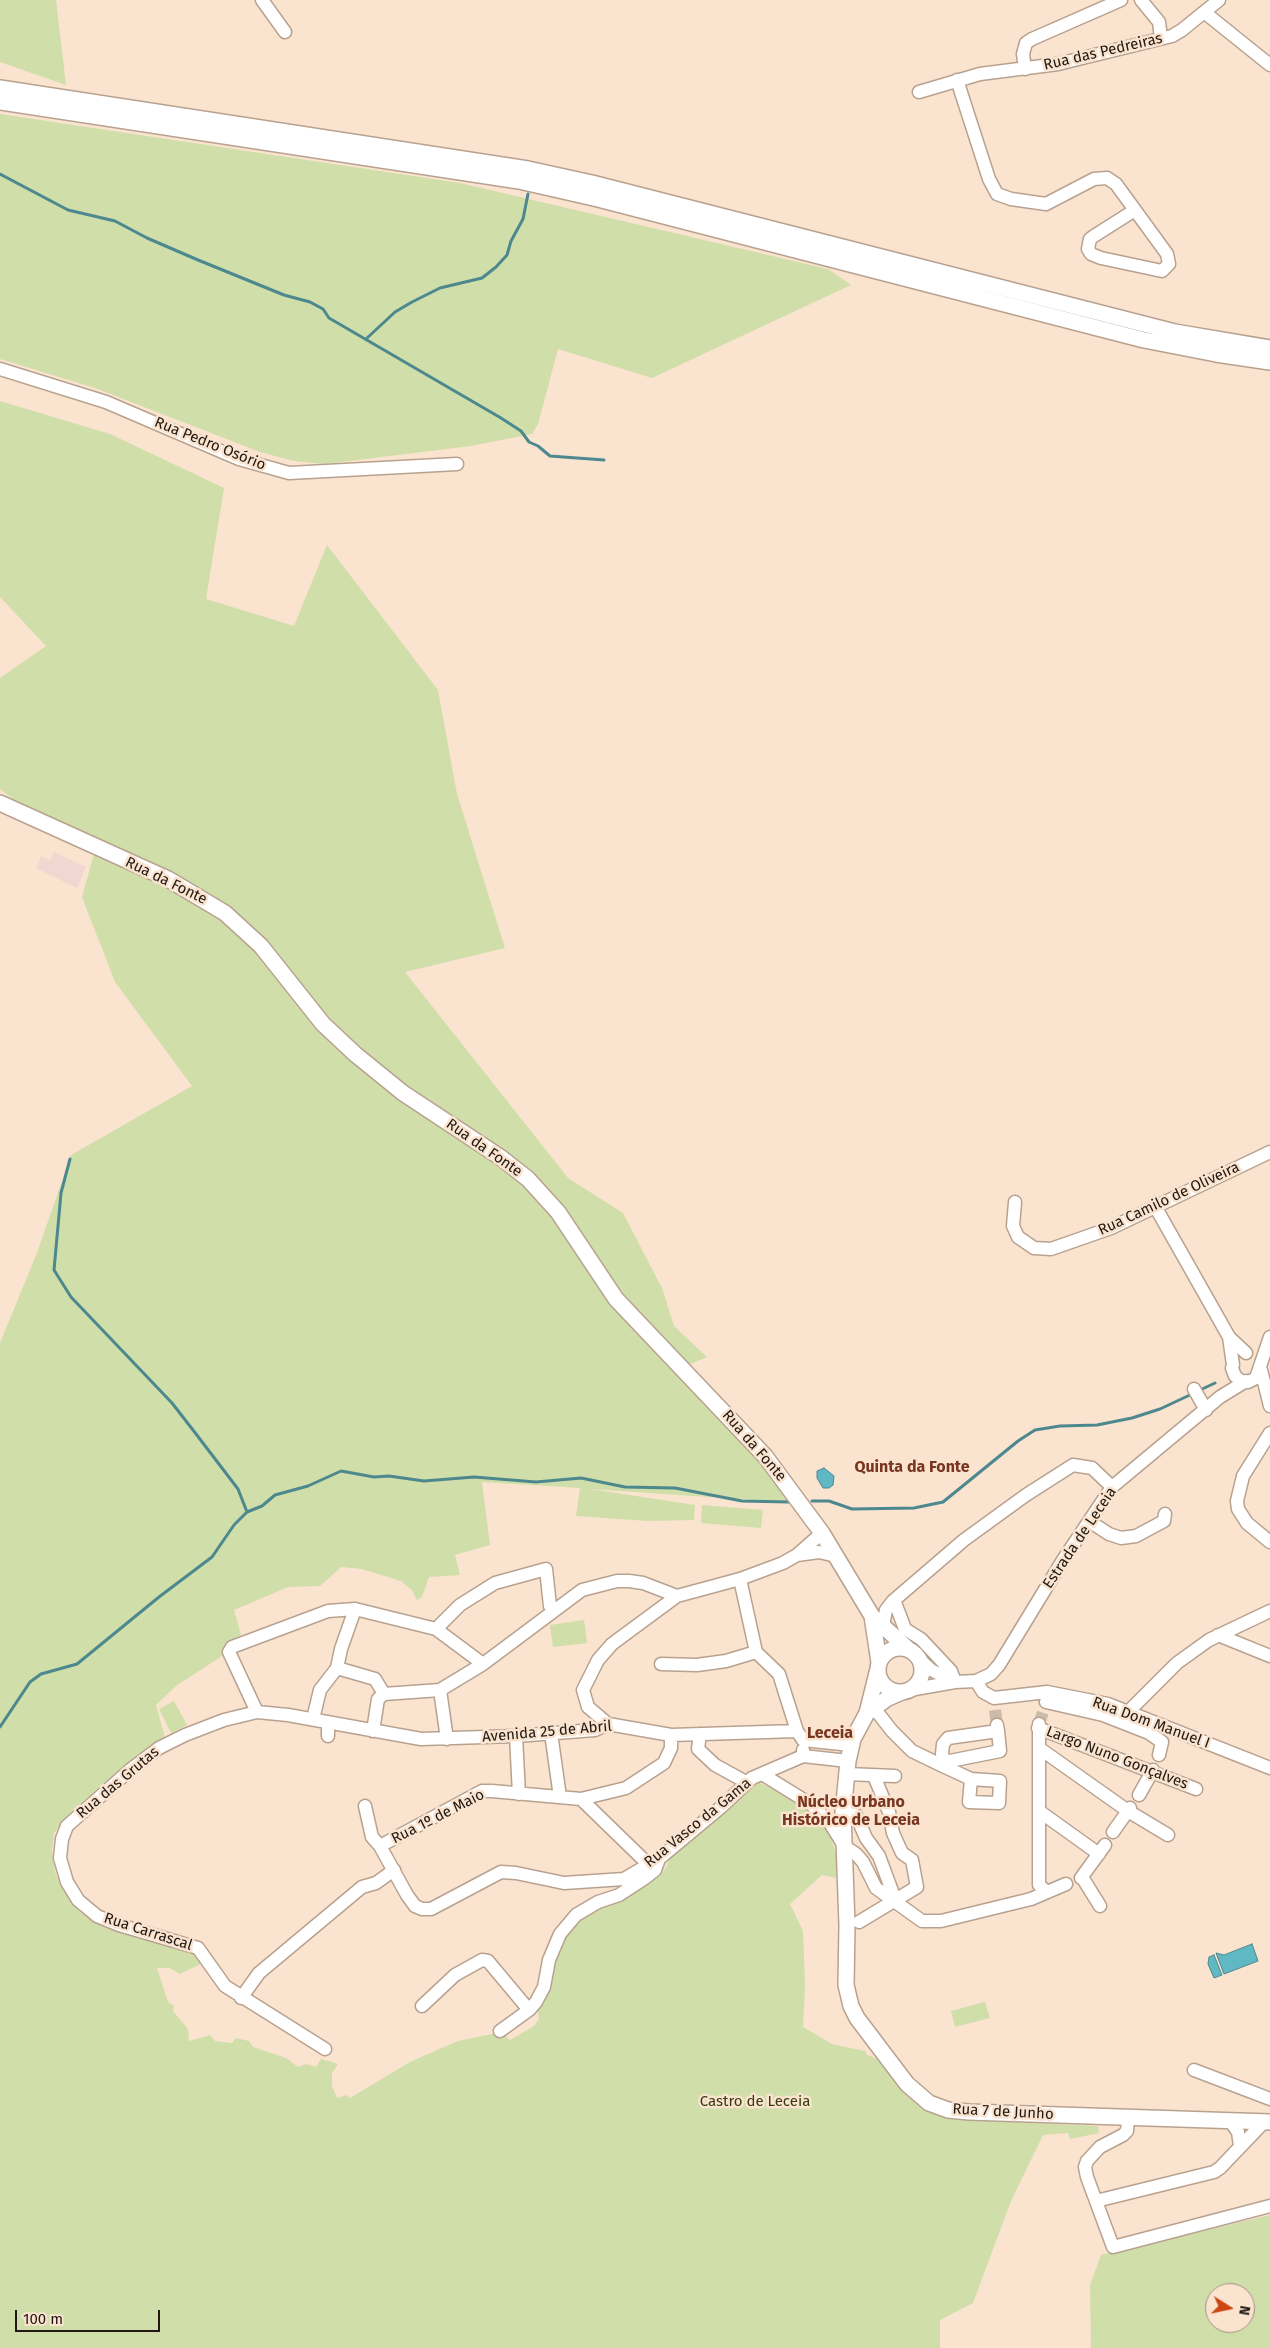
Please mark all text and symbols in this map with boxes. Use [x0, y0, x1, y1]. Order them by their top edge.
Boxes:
street label: Rua das Pedreiras [1042, 30, 1164, 74]
street label: Rua Pedro Osório [152, 413, 268, 475]
street label: Rua da Fonte [122, 853, 210, 909]
street label: Rua da Fonte [442, 1115, 526, 1181]
street label: Rua Camilo de Oliveira [1096, 1158, 1242, 1240]
street label: Rua da Fonte [718, 1407, 790, 1485]
district label: Quinta da Fonte [854, 1458, 970, 1478]
street label: Estrada de Leceia [1039, 1484, 1121, 1592]
street label: Rua Dom Manuel I [1090, 1693, 1212, 1753]
street label: Avenida 25 de Abril [481, 1717, 613, 1747]
street label: Largo Nuno Gonçalves [1043, 1723, 1191, 1793]
district label: Leceia [807, 1724, 853, 1744]
street label: Rua das Grutas [73, 1743, 163, 1823]
street label: Rua Vasco da Gama [641, 1774, 755, 1872]
street label: Rua 1º de Maio [389, 1786, 487, 1848]
district label: Núcleo Urbano Histórico de Leceia [782, 1793, 920, 1831]
street label: Rua Carrascal [102, 1909, 194, 1955]
park label: Castro de Leceia [700, 2093, 810, 2111]
street label: Rua 7 de Junho [952, 2100, 1054, 2124]
north arrow [1205, 2283, 1255, 2333]
scale bar [18, 2300, 162, 2332]
text: N [1235, 2304, 1253, 2317]
text: 100 m [23, 2310, 63, 2328]

